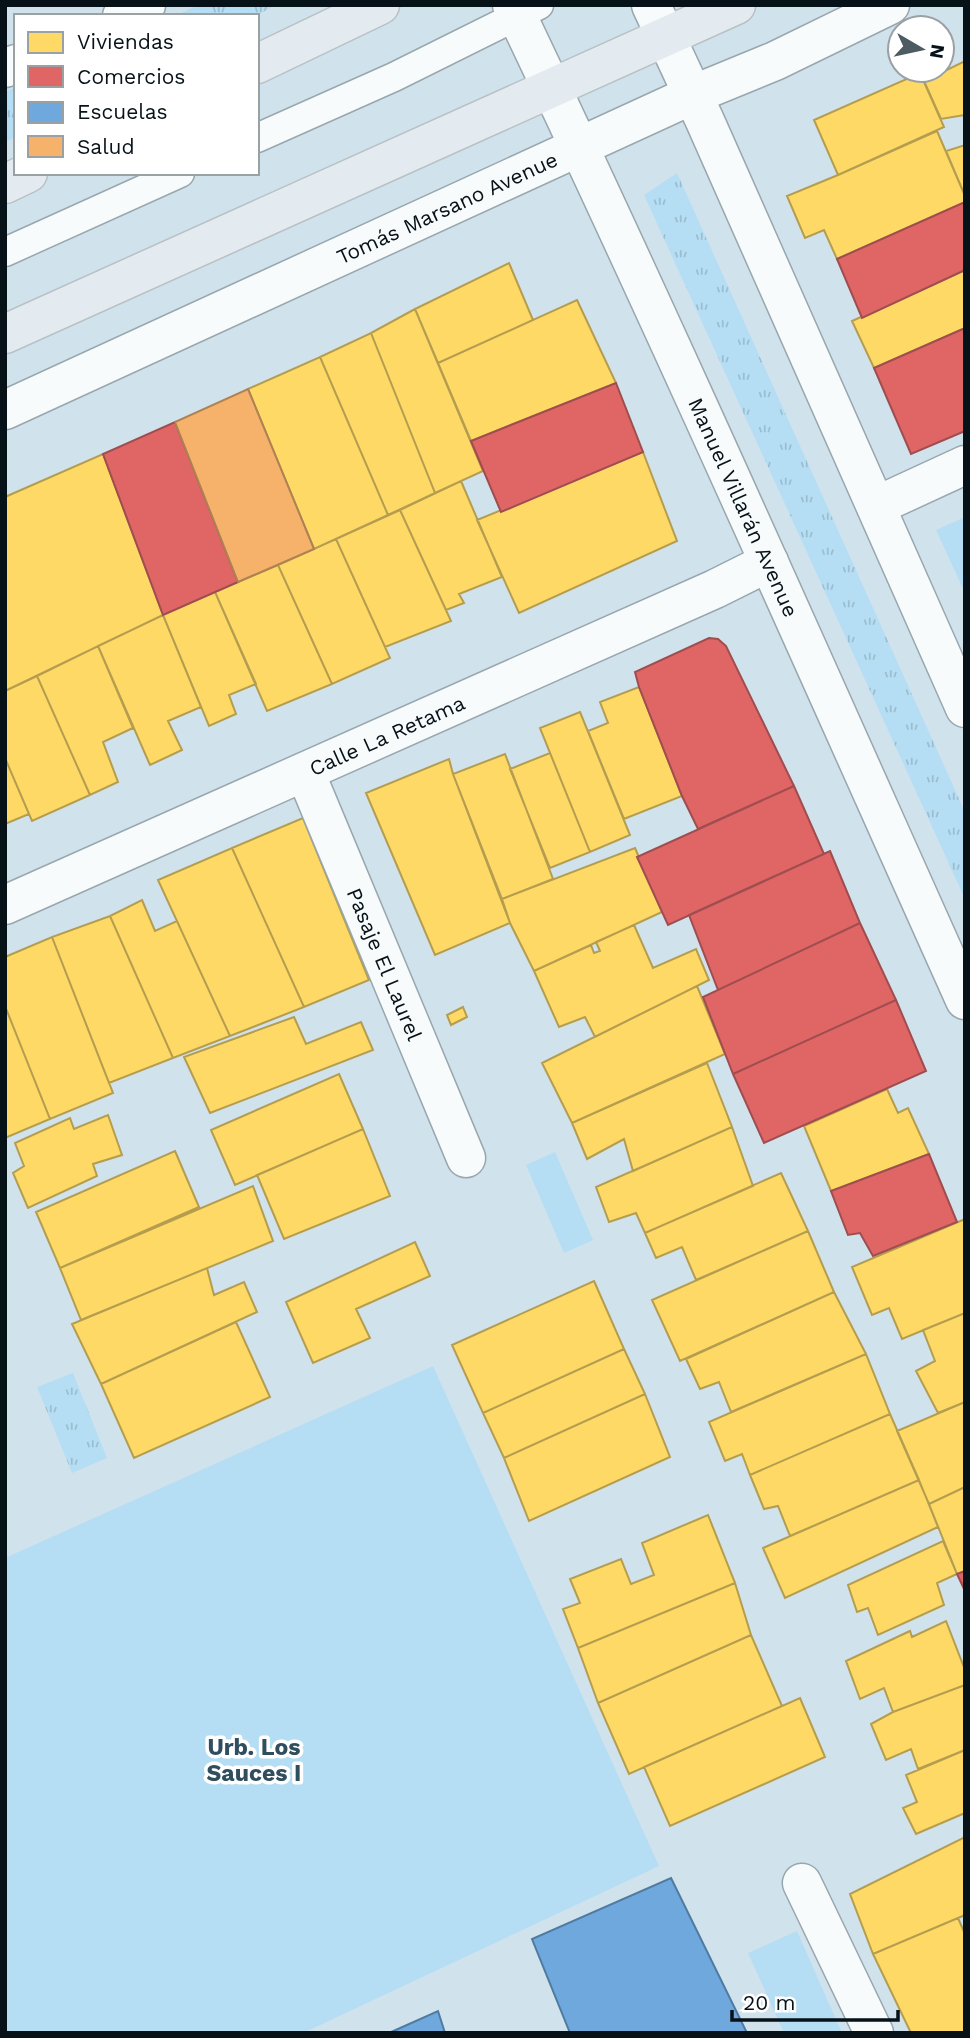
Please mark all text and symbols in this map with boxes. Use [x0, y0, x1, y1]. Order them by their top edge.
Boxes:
legend [14, 14, 259, 175]
north arrow [886, 14, 956, 84]
text: Viviendas [77, 29, 174, 54]
text: N [925, 43, 950, 60]
text: Comercios [77, 64, 185, 89]
text: Escuelas [77, 99, 168, 124]
text: Salud [77, 134, 135, 159]
street label: Tomás Marsano Avenue [332, 146, 561, 269]
street label: Manuel Villarán Avenue [684, 394, 804, 621]
street label: Calle La Retama [305, 689, 469, 781]
street label: Pasaje El Laurel [342, 884, 428, 1045]
district label: Urb. Los Sauces I [207, 1734, 301, 1787]
scale bar [732, 1979, 898, 2023]
text: 20 m [743, 1990, 795, 2015]

